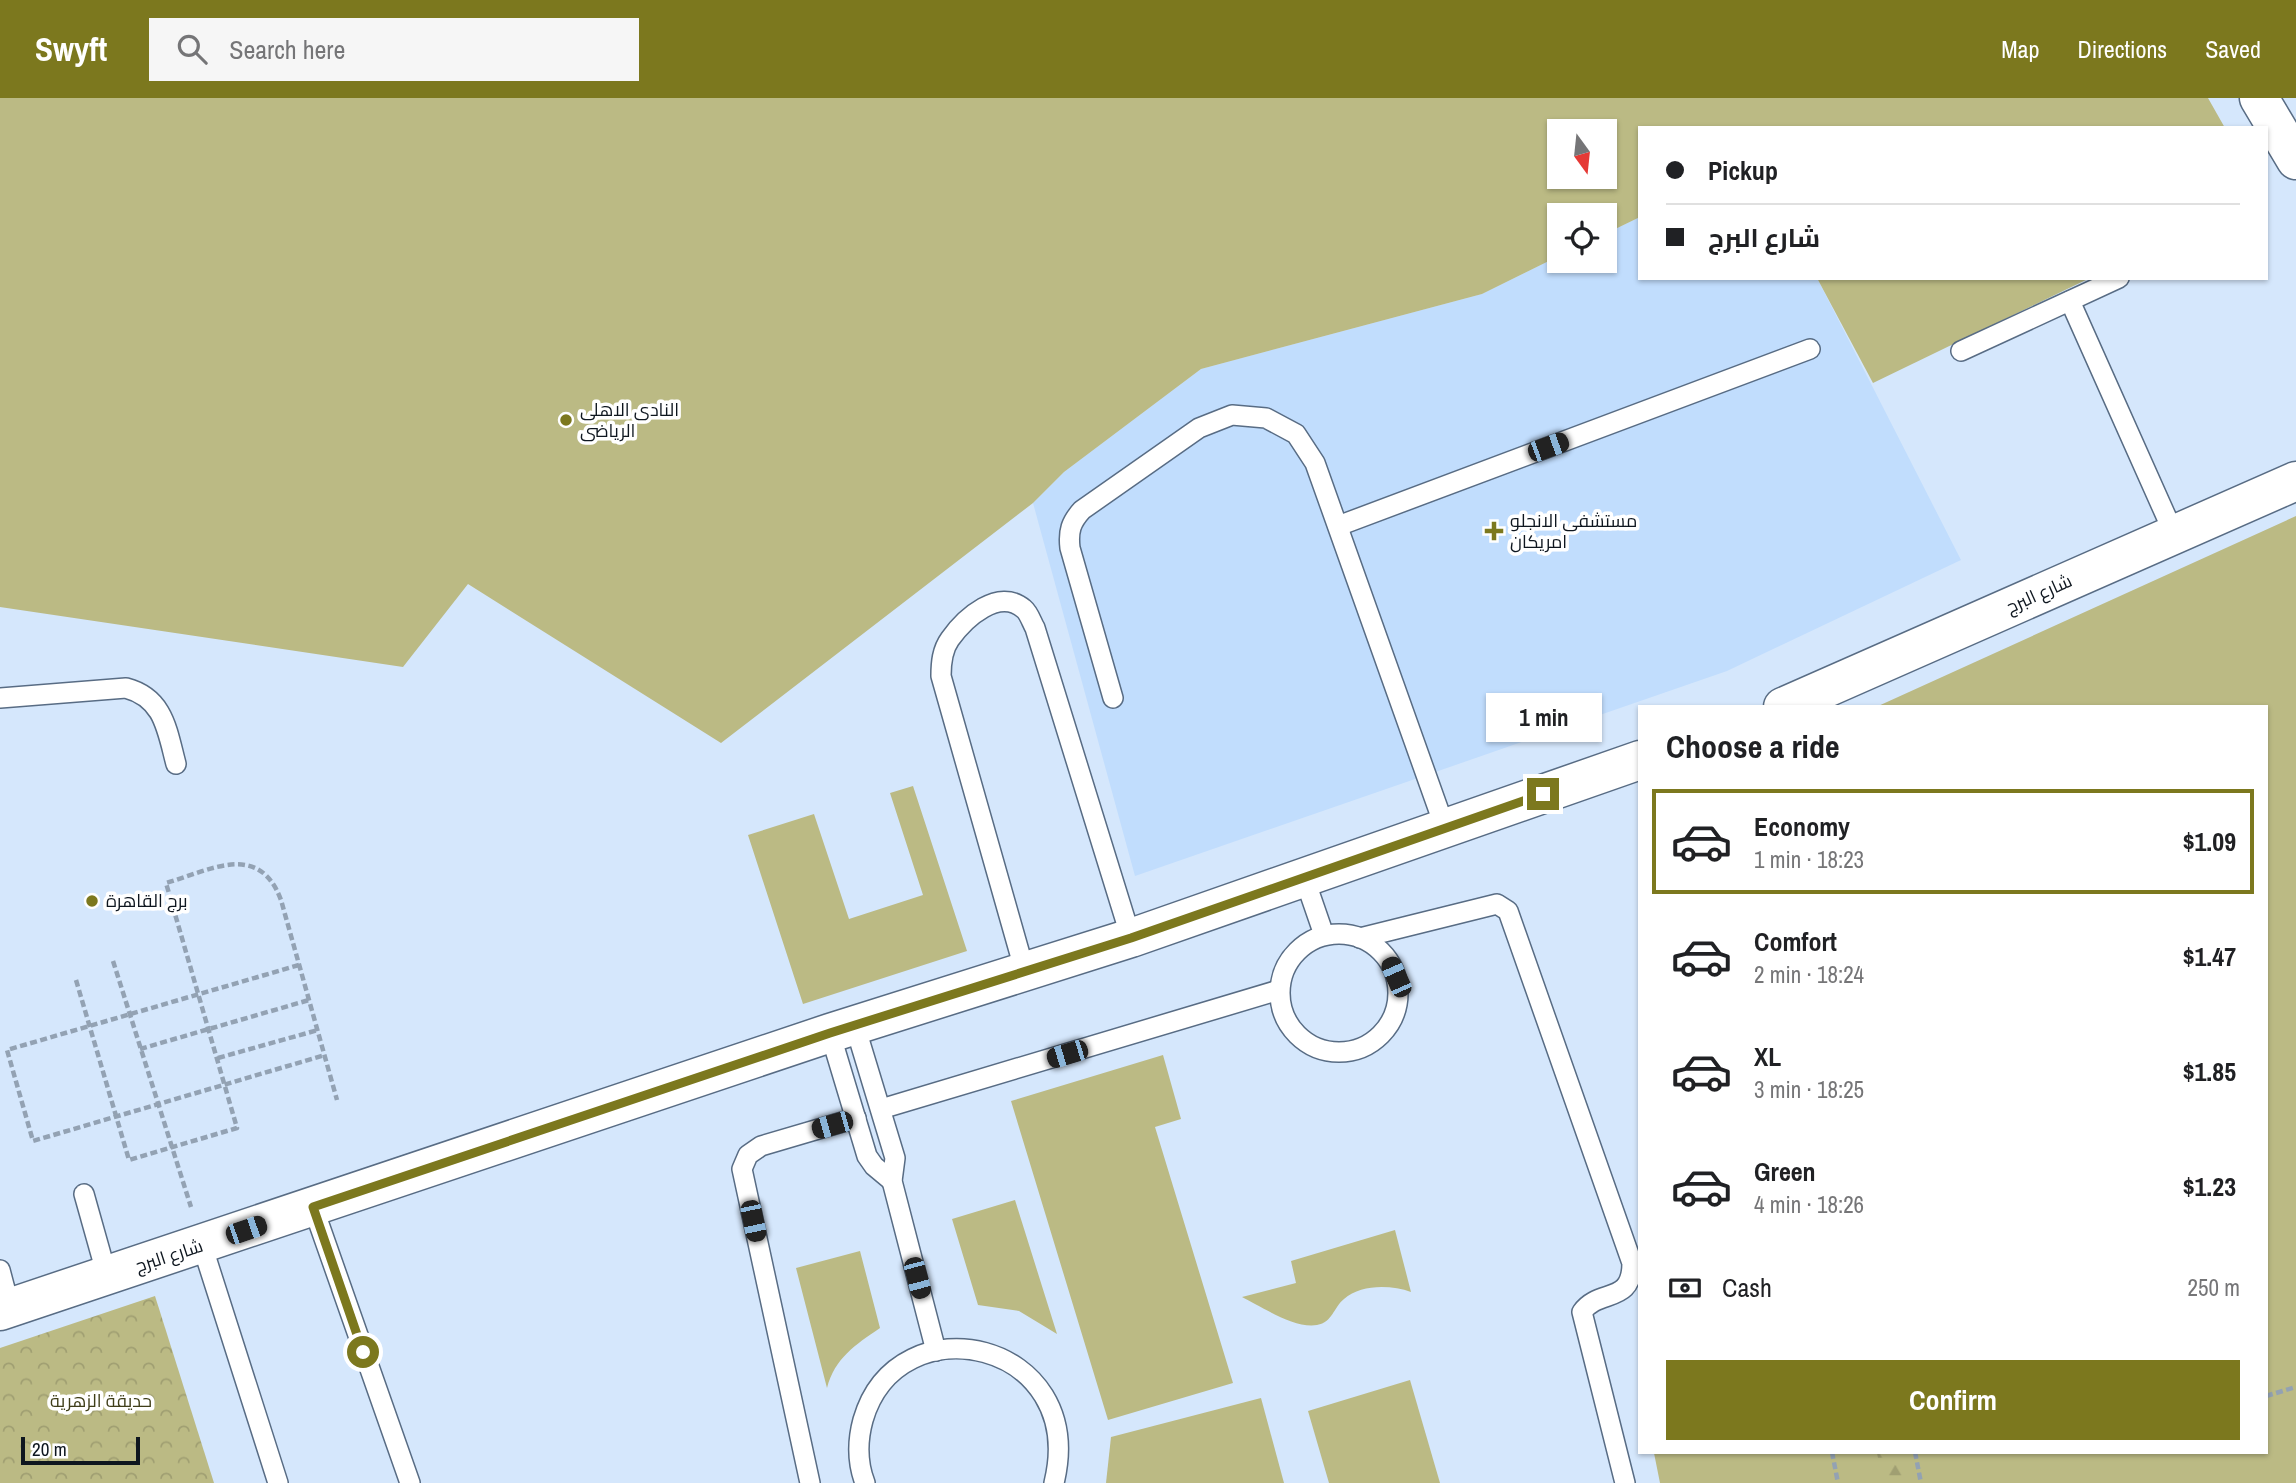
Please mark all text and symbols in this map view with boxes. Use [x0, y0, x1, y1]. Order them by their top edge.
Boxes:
search box [149, 18, 639, 81]
text: Swyft [35, 27, 107, 71]
icon: search [173, 30, 211, 68]
text: Search here [229, 32, 345, 67]
text: Map [2001, 33, 2039, 65]
text: Directions [2077, 33, 2167, 65]
text: Saved [2205, 33, 2261, 65]
north arrow [1547, 119, 1617, 189]
map controls [1547, 119, 1617, 273]
text: Pickup [1708, 153, 1778, 188]
button: locate [1547, 203, 1617, 273]
text: شارع البرج [1708, 220, 1820, 255]
place label: النادى الاهلى الرياضى [580, 397, 679, 443]
marker: النادى الاهلى الرياضى [558, 412, 574, 428]
car [1525, 430, 1572, 464]
place label: مستشفى الانجلو امريكان [1510, 508, 1637, 554]
marker: مستشفى الانجلو امريكان [1484, 521, 1504, 541]
street label: شارع البرج [2002, 568, 2076, 619]
callout: 1 min [1485, 692, 1601, 742]
text: 1 min [1519, 702, 1569, 733]
text: Choose a ride [1666, 725, 1840, 768]
route end [1527, 778, 1559, 810]
text: Economy [1754, 809, 1850, 844]
icon: car [1670, 810, 1733, 873]
text: $1.09 [2183, 824, 2236, 859]
text: 1 min · 18:23 [1754, 844, 1864, 875]
place label: برج القاهرة [106, 888, 188, 913]
marker: برج القاهرة [84, 893, 100, 909]
text: Comfort [1754, 924, 1837, 959]
icon: car [1670, 925, 1733, 988]
text: $1.47 [2183, 939, 2236, 974]
car [1378, 954, 1415, 1000]
text: 2 min · 18:24 [1754, 959, 1864, 990]
car [1044, 1038, 1091, 1070]
text: XL [1754, 1039, 1781, 1074]
icon: car [1670, 1040, 1733, 1103]
text: $1.85 [2183, 1054, 2236, 1089]
text: 3 min · 18:25 [1754, 1074, 1864, 1105]
car [809, 1109, 856, 1141]
text: Green [1754, 1154, 1816, 1189]
icon: car [1670, 1155, 1733, 1218]
text: $1.23 [2183, 1169, 2236, 1204]
text: 4 min · 18:26 [1754, 1189, 1864, 1220]
car [739, 1198, 768, 1244]
car [223, 1213, 270, 1247]
street label: شارع البرج [132, 1233, 206, 1278]
car [902, 1255, 933, 1301]
icon: cash [1666, 1269, 1704, 1307]
text: Cash [1722, 1270, 1772, 1305]
text: 250 m [2188, 1272, 2240, 1303]
route start [347, 1336, 379, 1368]
button: Confirm [1666, 1360, 2240, 1440]
park label: حديقة الزهرية [50, 1388, 152, 1413]
scale bar [21, 1434, 140, 1466]
text: 20 m [32, 1436, 67, 1462]

